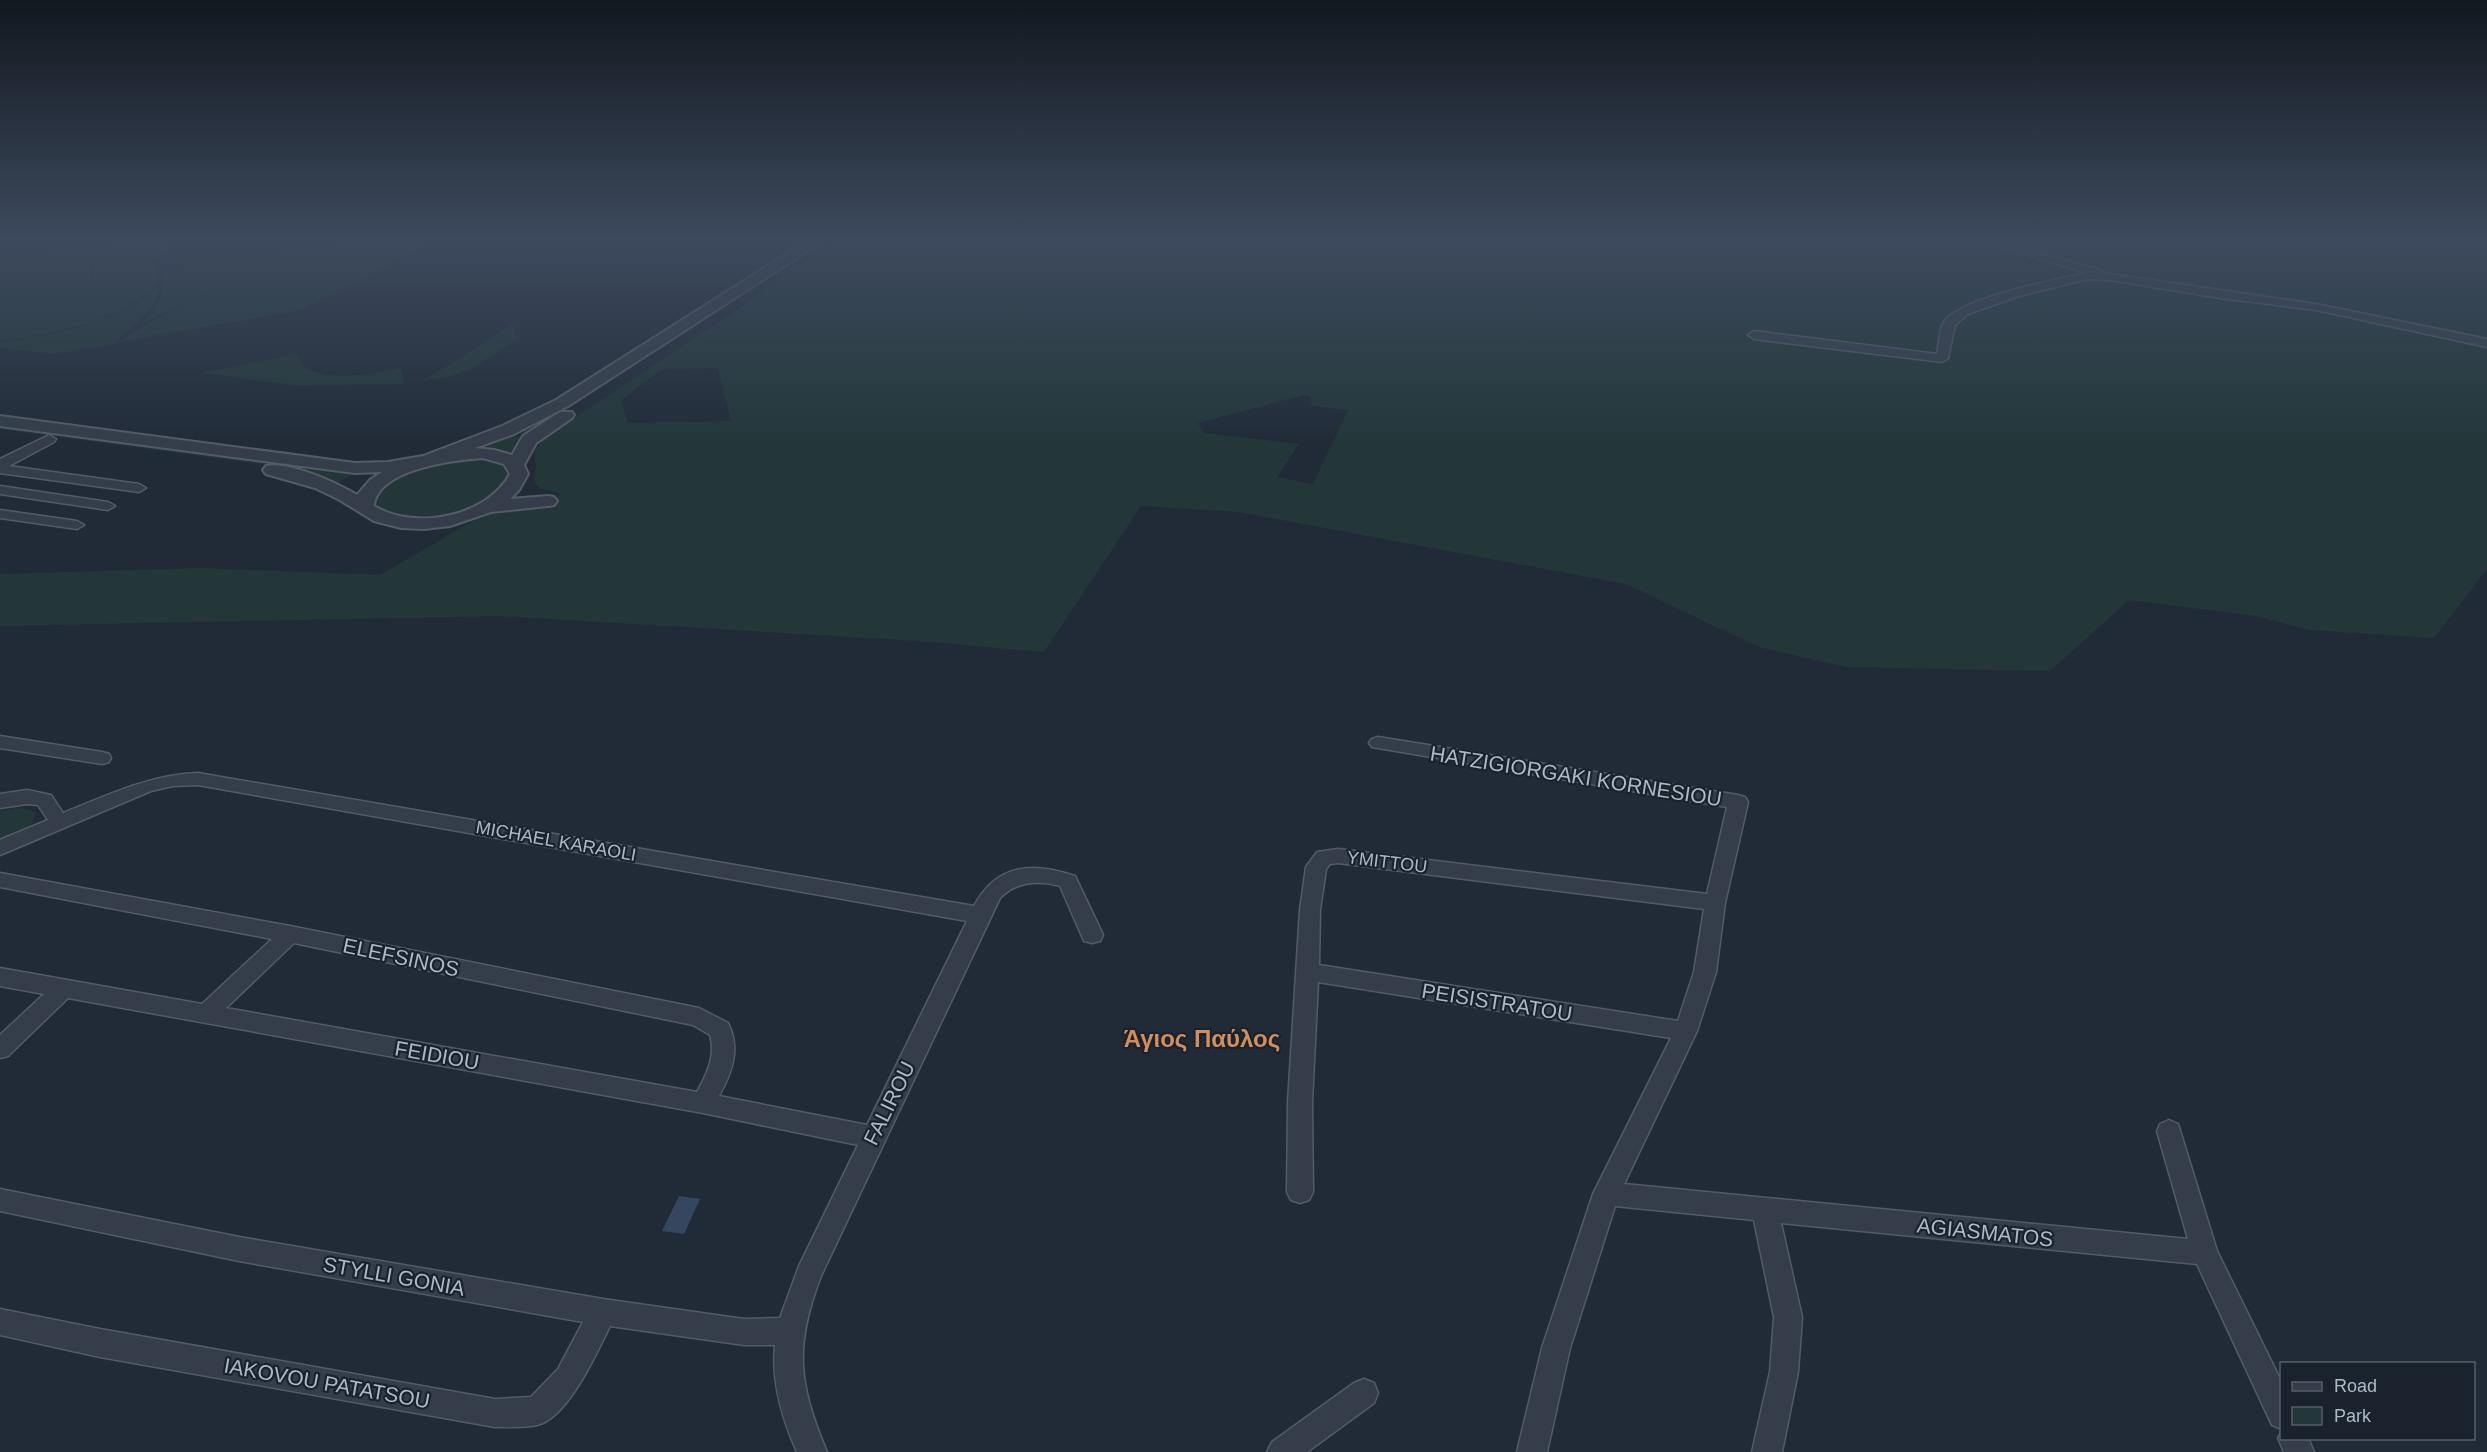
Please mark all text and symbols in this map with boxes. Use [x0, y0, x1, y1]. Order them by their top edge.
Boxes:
street label: HATZIGIORGAKI KORNESIOU [1429, 742, 1723, 810]
street label: MICHAEL KARAOLI [474, 817, 638, 865]
street label: YMITTOU [1346, 847, 1428, 877]
street label: ELEFSINOS [341, 933, 461, 981]
street label: PEISISTRATOU [1420, 979, 1574, 1025]
district label: Άγιος Παύλος [1124, 1025, 1280, 1052]
street label: FEIDIOU [393, 1036, 481, 1074]
street label: FALIROU [859, 1058, 919, 1148]
street label: AGIASMATOS [1916, 1213, 2054, 1251]
street label: STYLLI GONIA [321, 1252, 467, 1300]
street label: IAKOVOU PATATSOU [222, 1354, 432, 1412]
legend [2280, 1362, 2475, 1440]
text: Road [2334, 1376, 2377, 1396]
text: Park [2334, 1406, 2372, 1426]

